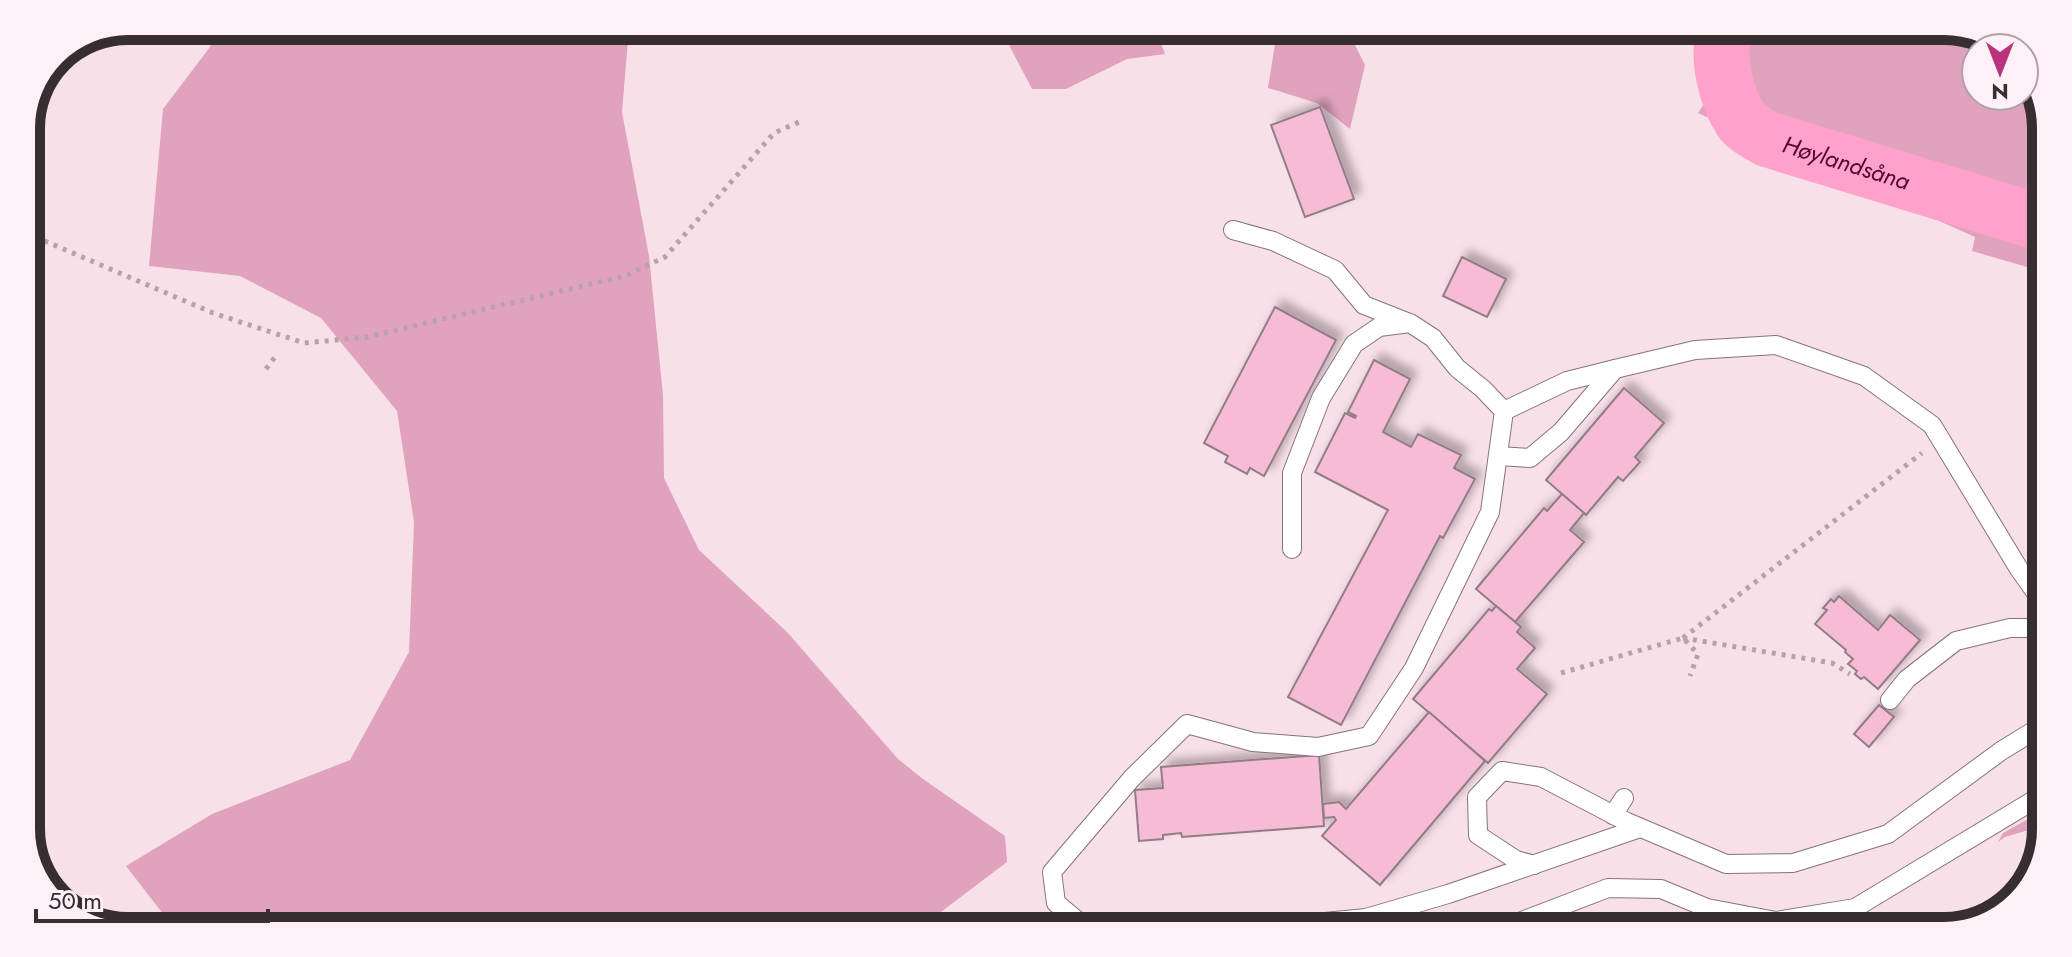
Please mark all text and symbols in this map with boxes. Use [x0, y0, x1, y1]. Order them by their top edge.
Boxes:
north arrow [1960, 32, 2040, 112]
text: N [1991, 76, 2009, 108]
water label: Høylandsåna [1778, 127, 1914, 199]
scale bar [36, 873, 268, 923]
text: 50 m [48, 883, 102, 918]

